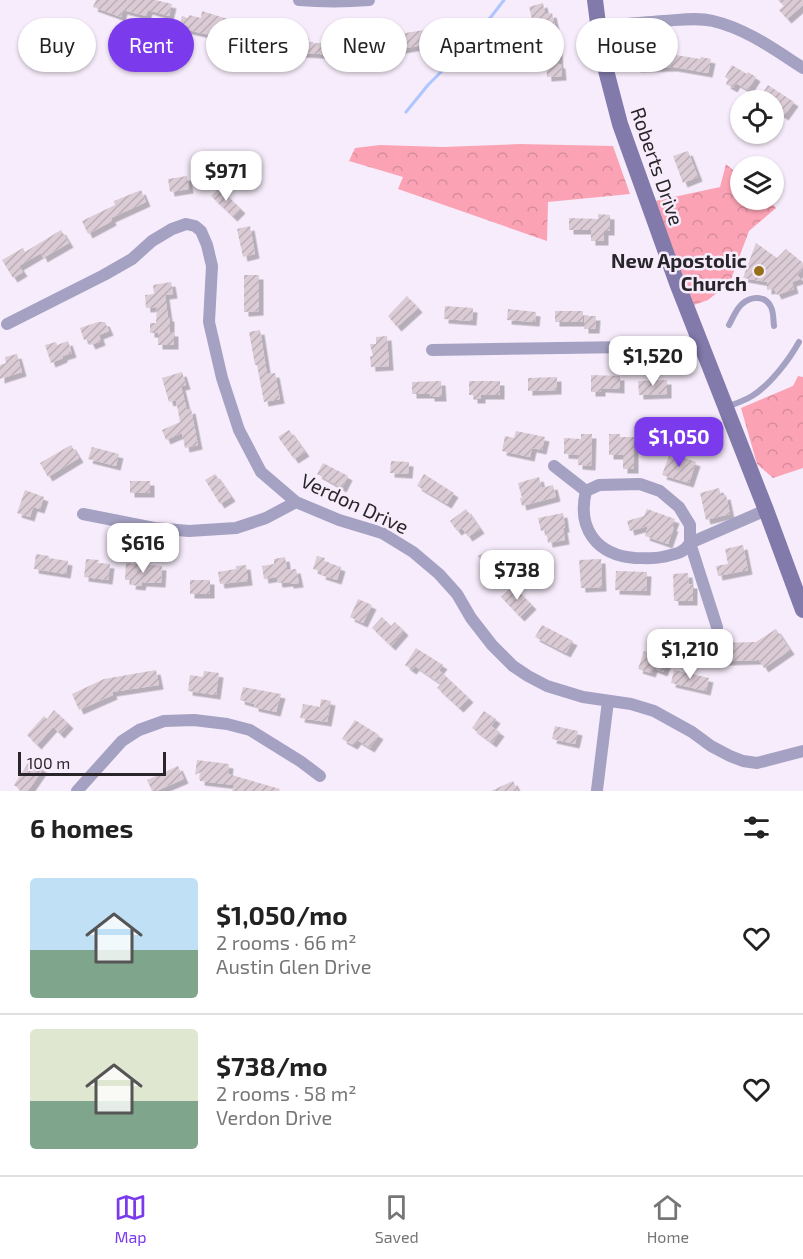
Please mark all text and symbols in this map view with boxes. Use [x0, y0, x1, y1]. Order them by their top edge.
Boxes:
chip: Buy [18, 18, 96, 72]
chip: Rent [108, 18, 194, 72]
chip: Filters [206, 18, 309, 72]
chip: New [321, 18, 407, 72]
chip: Apartment [419, 18, 564, 72]
chip: House [576, 18, 678, 72]
map controls [730, 90, 784, 210]
button: locate [730, 90, 784, 144]
street label: Roberts Drive [627, 104, 689, 228]
pin: $971 [190, 151, 262, 202]
button: layers [730, 156, 784, 210]
text: $971 [205, 158, 247, 182]
place label: New Apostolic Church [611, 248, 747, 295]
marker: New Apostolic Church [752, 264, 766, 278]
pin: $1,520 [604, 336, 702, 387]
text: $1,520 [623, 343, 683, 367]
pin: $1,050 [630, 417, 728, 468]
text: $1,050 [648, 424, 710, 448]
street label: Verdon Drive [297, 468, 413, 538]
pin: $616 [107, 523, 179, 574]
text: $616 [121, 530, 165, 554]
pin: $738 [481, 550, 553, 601]
text: $738 [494, 557, 540, 581]
pin: $1,210 [641, 629, 739, 680]
text: $1,210 [661, 636, 719, 660]
scale bar [18, 749, 166, 776]
text: 100 m [27, 753, 70, 772]
icon: filters [740, 811, 773, 844]
text: 6 homes [30, 812, 133, 843]
text: $1,050/mo [216, 899, 348, 930]
icon: home [78, 902, 150, 974]
icon: heart [740, 922, 773, 955]
text: 2 rooms · 66 m² [216, 930, 357, 954]
text: Austin Glen Drive [216, 954, 371, 978]
text: $738/mo [216, 1050, 328, 1081]
icon: home [78, 1053, 150, 1125]
icon: heart [740, 1073, 773, 1106]
text: 2 rooms · 58 m² [216, 1081, 357, 1105]
text: Verdon Drive [216, 1105, 332, 1129]
tab: Map [114, 1191, 147, 1246]
tab: Saved [375, 1191, 419, 1246]
tab: Home [647, 1191, 689, 1246]

